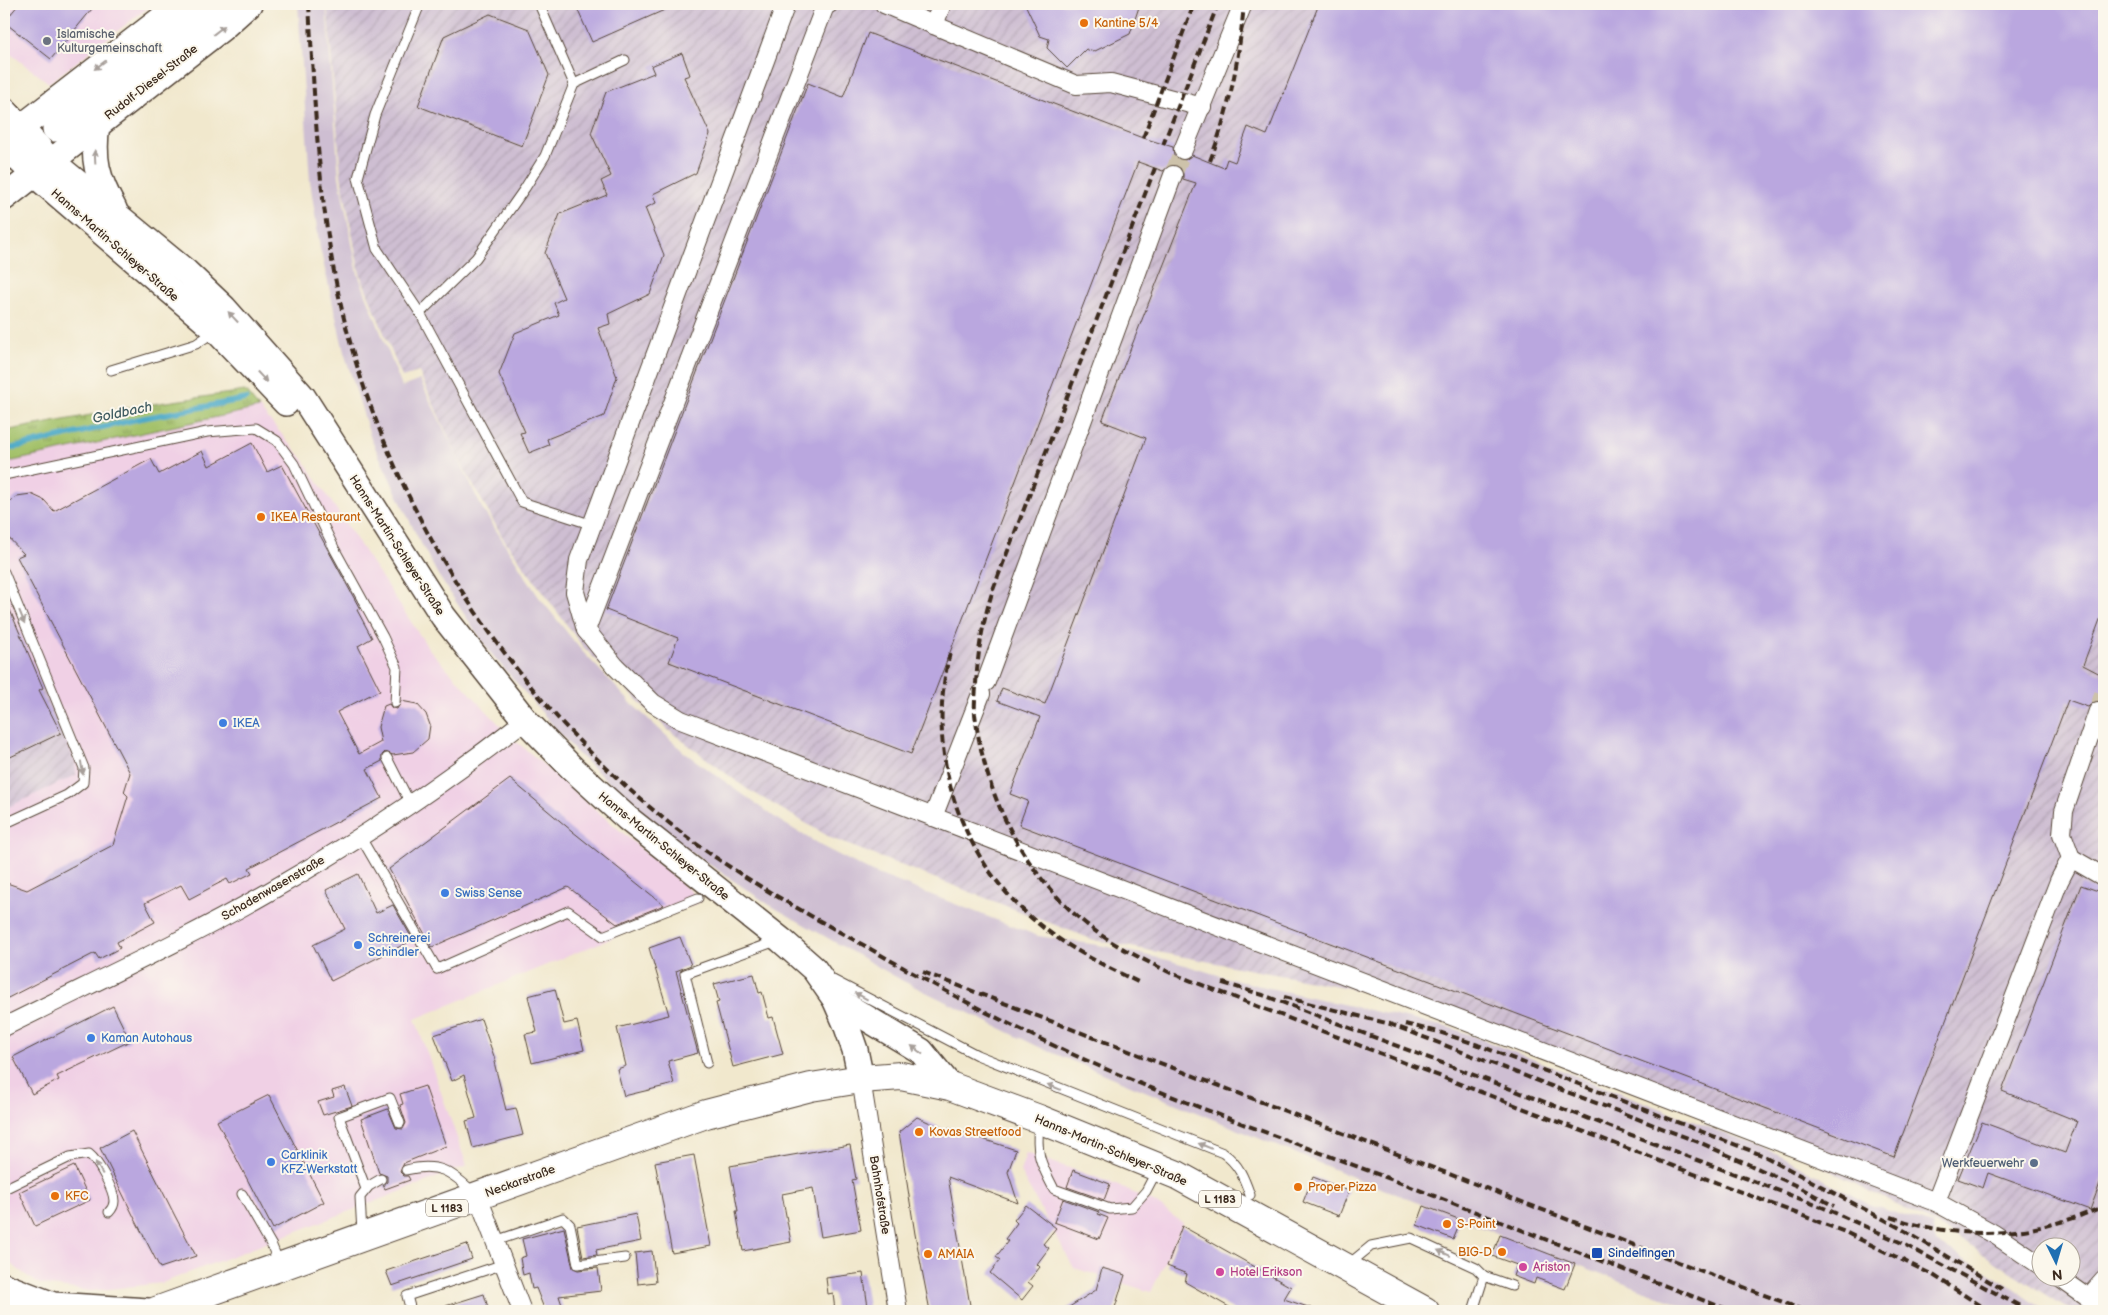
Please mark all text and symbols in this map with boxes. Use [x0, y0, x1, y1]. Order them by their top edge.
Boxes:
place label: Kantine 5/4 [1094, 16, 1159, 31]
marker: Kantine 5/4 [1078, 17, 1090, 29]
one-way arrow [212, 24, 225, 35]
place label: Islamische Kulturgemeinschaft [57, 27, 162, 56]
marker: Islamische Kulturgemeinschaft [41, 35, 53, 47]
street label: Rudolf-Diesel-Straße [102, 41, 201, 123]
one-way arrow [94, 60, 107, 71]
one-way arrow [91, 149, 99, 165]
street label: Hanns-Martin-Schleyer-Straße [48, 186, 182, 305]
one-way arrow [227, 312, 239, 324]
one-way arrow [256, 371, 268, 383]
water label: Goldbach [91, 398, 154, 427]
street label: Hanns-Martin-Schleyer-Straße [346, 472, 448, 618]
place label: IKEA Restaurant [271, 510, 361, 525]
marker: IKEA Restaurant [255, 511, 267, 523]
one-way arrow [19, 610, 27, 624]
place label: IKEA [233, 716, 260, 731]
marker: IKEA [217, 717, 229, 729]
one-way arrow [78, 760, 86, 776]
street label: Hanns-Martin-Schleyer-Straße [595, 789, 732, 904]
street label: Schadenwasenstraße [219, 853, 328, 924]
place label: Swiss Sense [455, 886, 522, 901]
marker: Swiss Sense [439, 887, 451, 899]
place label: Schreinerei Schindler [368, 931, 430, 960]
marker: Schreinerei Schindler [352, 939, 364, 951]
one-way arrow [854, 992, 868, 1000]
place label: Kaman Autohaus [101, 1031, 192, 1046]
marker: Kaman Autohaus [85, 1032, 97, 1044]
one-way arrow [911, 1045, 924, 1056]
one-way arrow [1046, 1083, 1061, 1091]
street label: Hanns-Martin-Schleyer-Straße [1032, 1111, 1189, 1189]
place label: Kovas Streetfood [929, 1125, 1022, 1140]
marker: Kovas Streetfood [913, 1126, 925, 1138]
one-way arrow [1197, 1142, 1212, 1150]
place label: Carklinik KFZ-Werkstatt [281, 1148, 358, 1177]
street label: Bahnhofstraße [866, 1155, 893, 1236]
marker: Carklinik KFZ-Werkstatt [265, 1156, 277, 1168]
place label: Werkfeuerwehr [1942, 1156, 2025, 1171]
marker: Werkfeuerwehr [2028, 1157, 2040, 1169]
one-way arrow [95, 1161, 104, 1175]
street label: Neckarstraße [483, 1162, 557, 1201]
place label: Proper Pizza [1308, 1180, 1377, 1195]
marker: Proper Pizza [1292, 1181, 1304, 1193]
place label: KFC [65, 1189, 89, 1204]
marker: KFC [49, 1190, 61, 1202]
road number: L 1183 [1199, 1190, 1241, 1208]
road number: L 1183 [426, 1200, 468, 1216]
place label: S-Point [1457, 1217, 1496, 1232]
marker: S-Point [1441, 1218, 1453, 1230]
north arrow [2030, 1238, 2080, 1288]
place label: BIG-D [1458, 1245, 1492, 1260]
marker: BIG-D [1496, 1246, 1508, 1258]
marker: Sindelfingen [1590, 1246, 1604, 1260]
place label: Sindelfingen [1608, 1246, 1675, 1261]
place label: AMAIA [938, 1247, 975, 1262]
marker: AMAIA [922, 1248, 934, 1260]
one-way arrow [1437, 1249, 1451, 1257]
place label: Ariston [1533, 1260, 1571, 1275]
marker: Ariston [1517, 1261, 1529, 1273]
place label: Hotel Erikson [1230, 1265, 1302, 1280]
marker: Hotel Erikson [1214, 1266, 1226, 1278]
text: N [2051, 1266, 2063, 1283]

